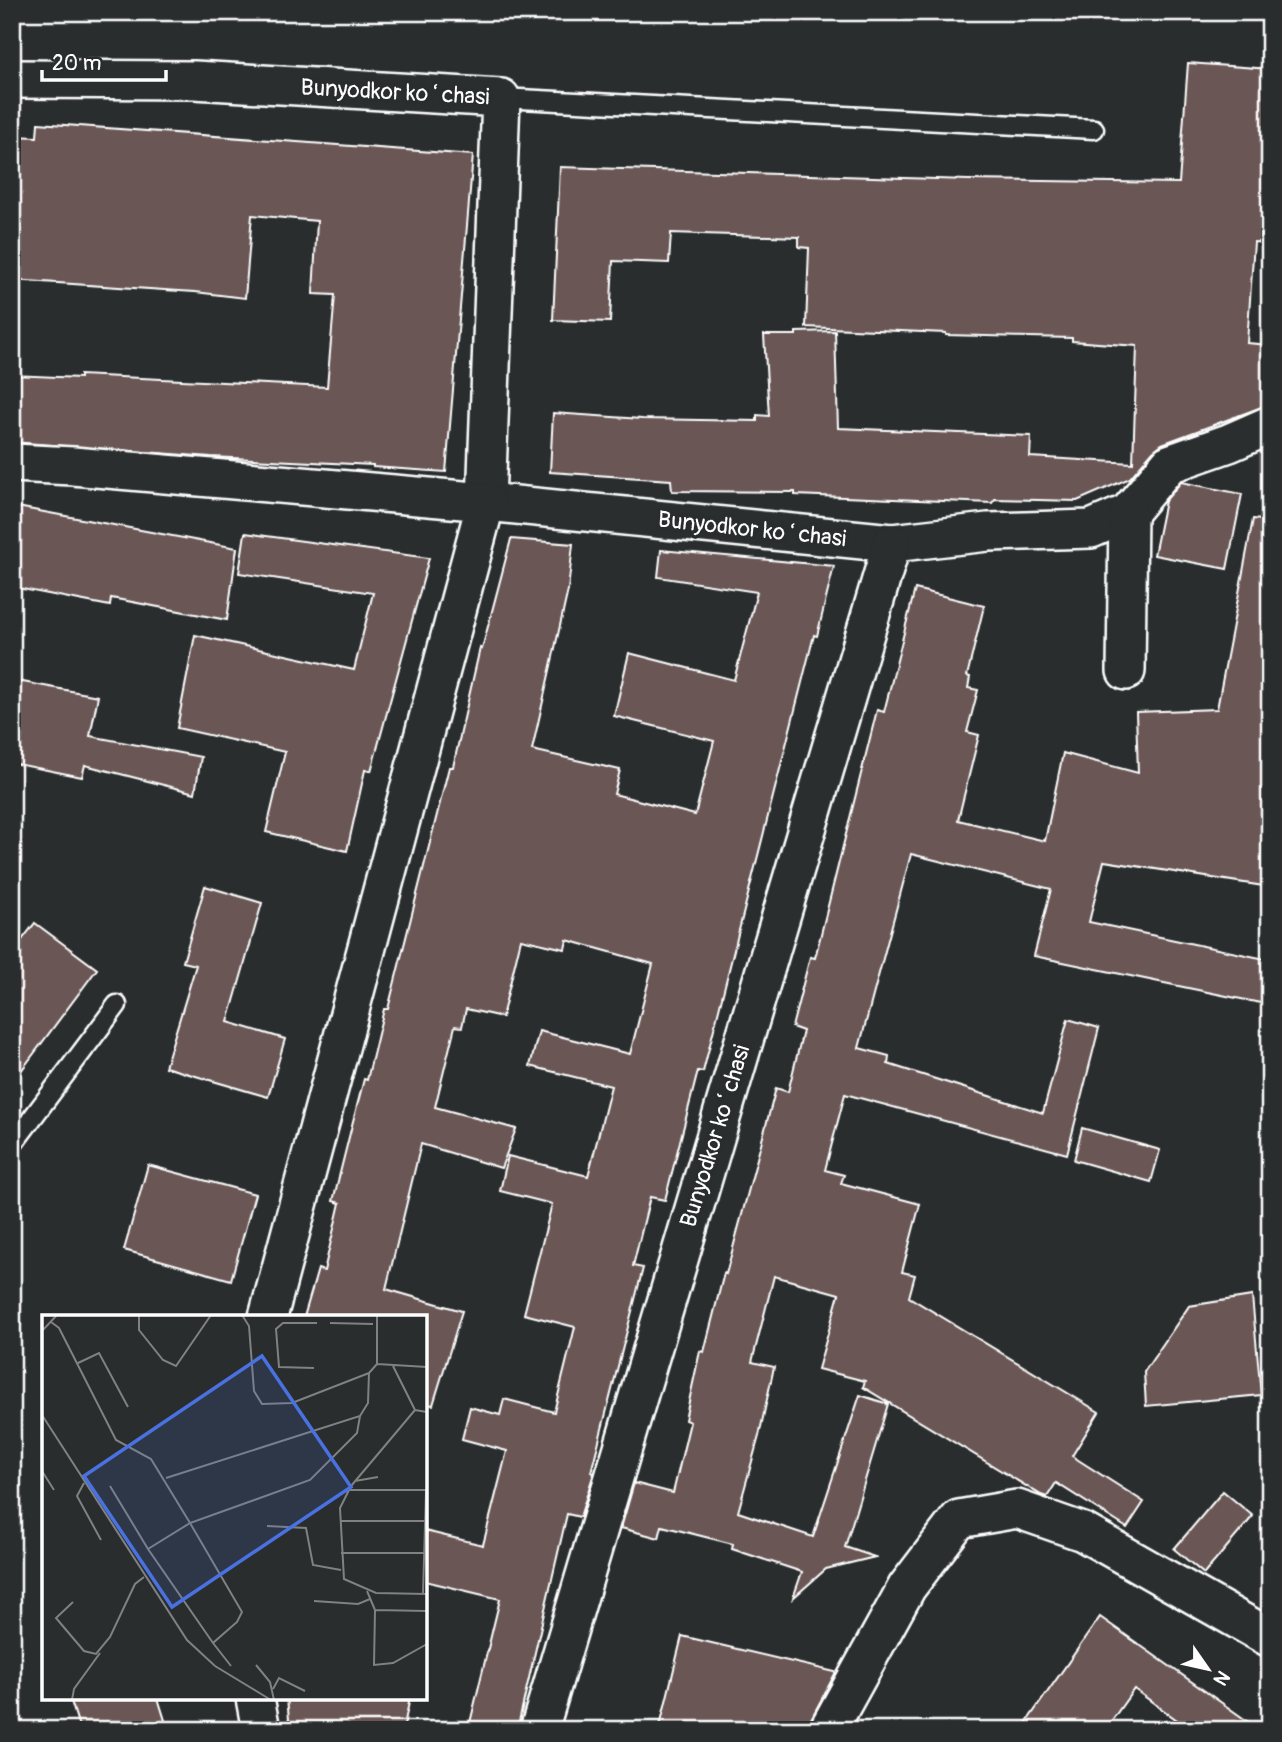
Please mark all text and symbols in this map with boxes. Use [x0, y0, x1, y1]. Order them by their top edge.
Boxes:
scale bar [42, 38, 166, 82]
text: 20 m [52, 50, 101, 77]
street label: Bunyodkor koʻchasi [300, 73, 490, 111]
street label: Bunyodkor koʻchasi [656, 505, 848, 553]
street label: Bunyodkor koʻchasi [673, 1041, 757, 1231]
inset map [42, 1315, 427, 1700]
north arrow [1174, 1634, 1244, 1704]
text: N [1208, 1666, 1235, 1690]

